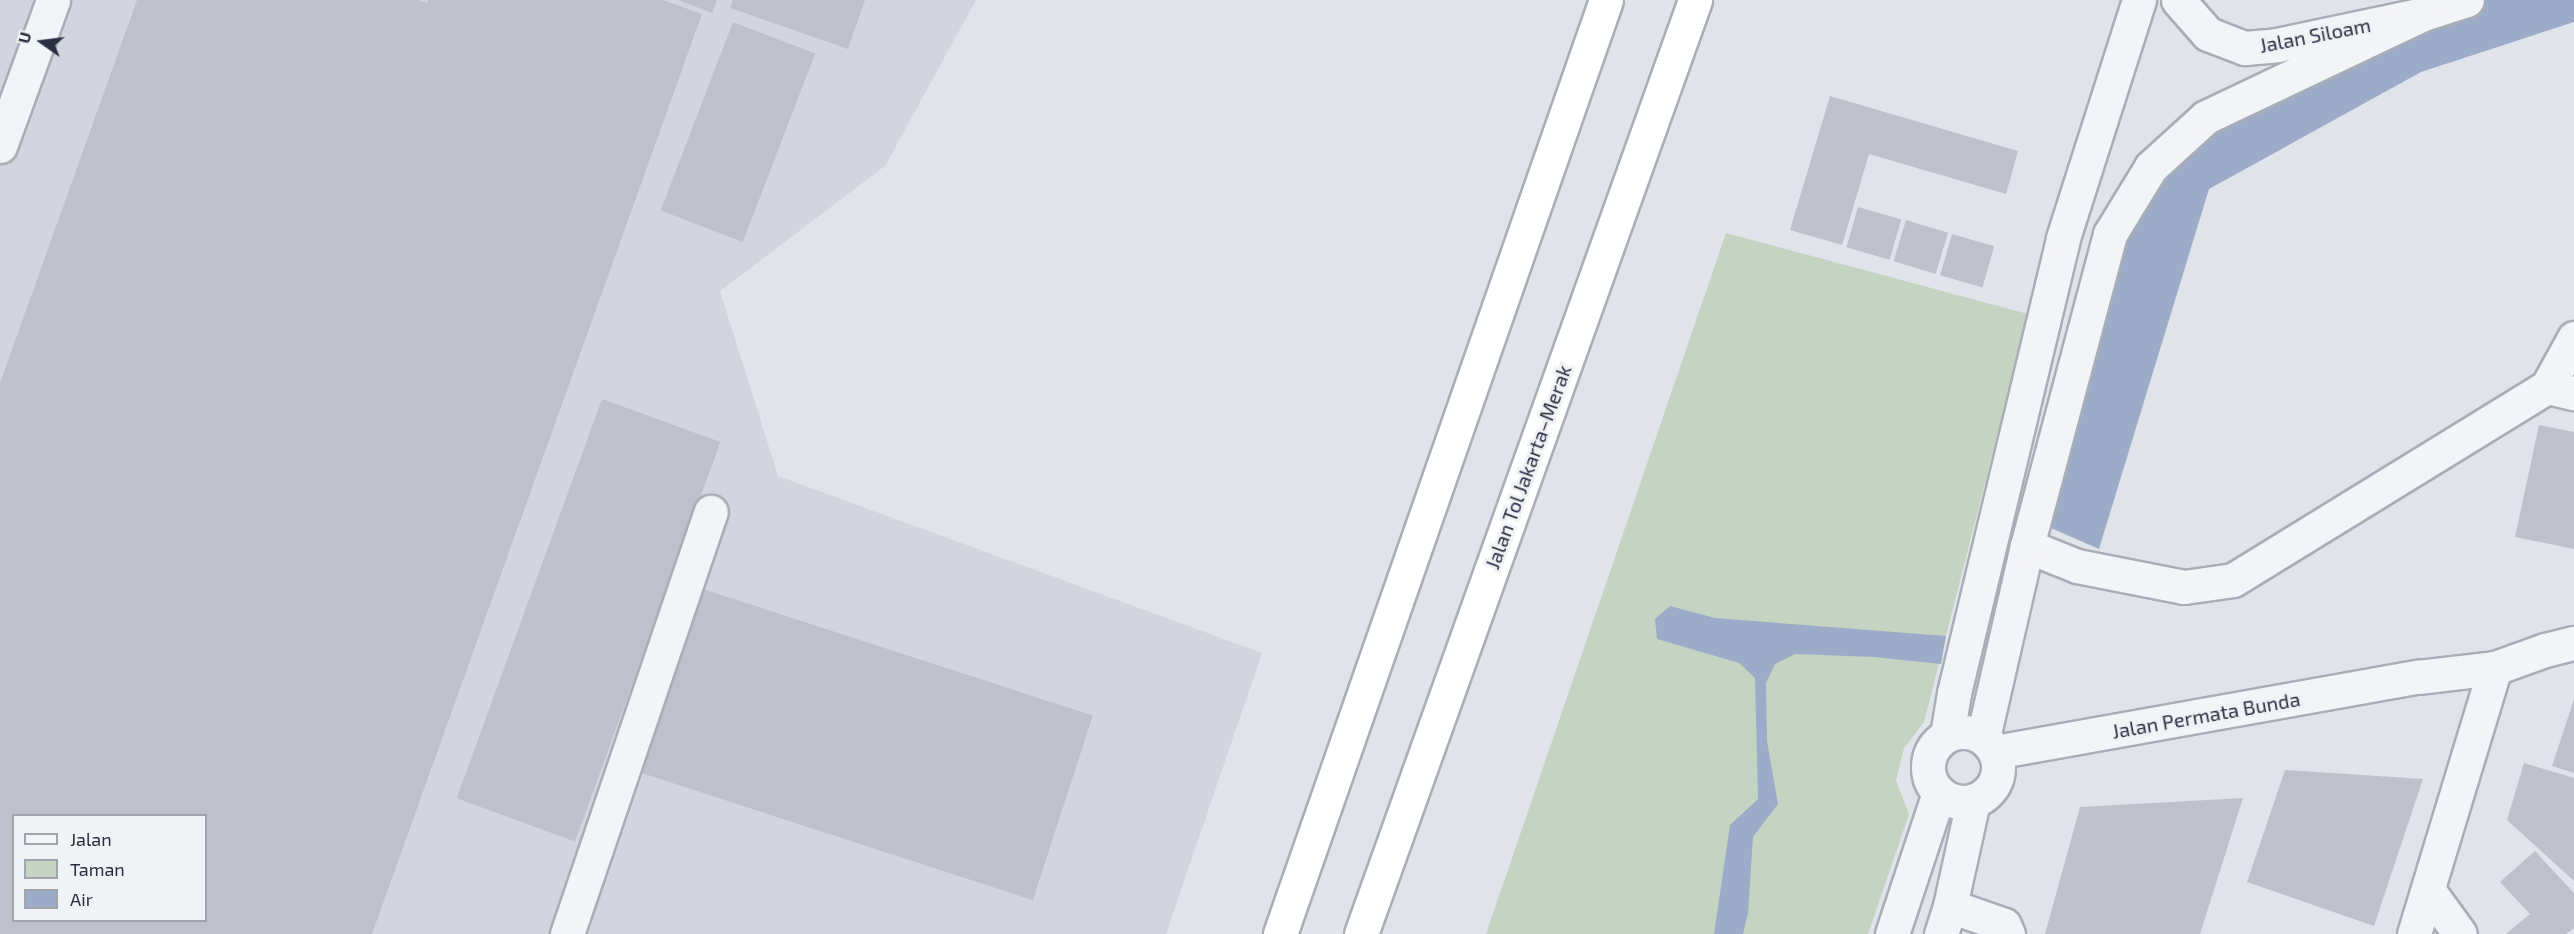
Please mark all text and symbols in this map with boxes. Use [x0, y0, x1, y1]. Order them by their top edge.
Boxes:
north arrow [12, 12, 72, 72]
street label: Jalan Siloam [2257, 12, 2373, 58]
text: U [14, 30, 35, 45]
street label: Jalan Tol Jakarta–Merak [1480, 361, 1576, 573]
street label: Jalan Permata Bunda [2110, 687, 2302, 743]
legend [12, 814, 207, 922]
text: Jalan [70, 828, 112, 850]
text: Taman [70, 858, 125, 880]
text: Air [70, 888, 93, 910]

